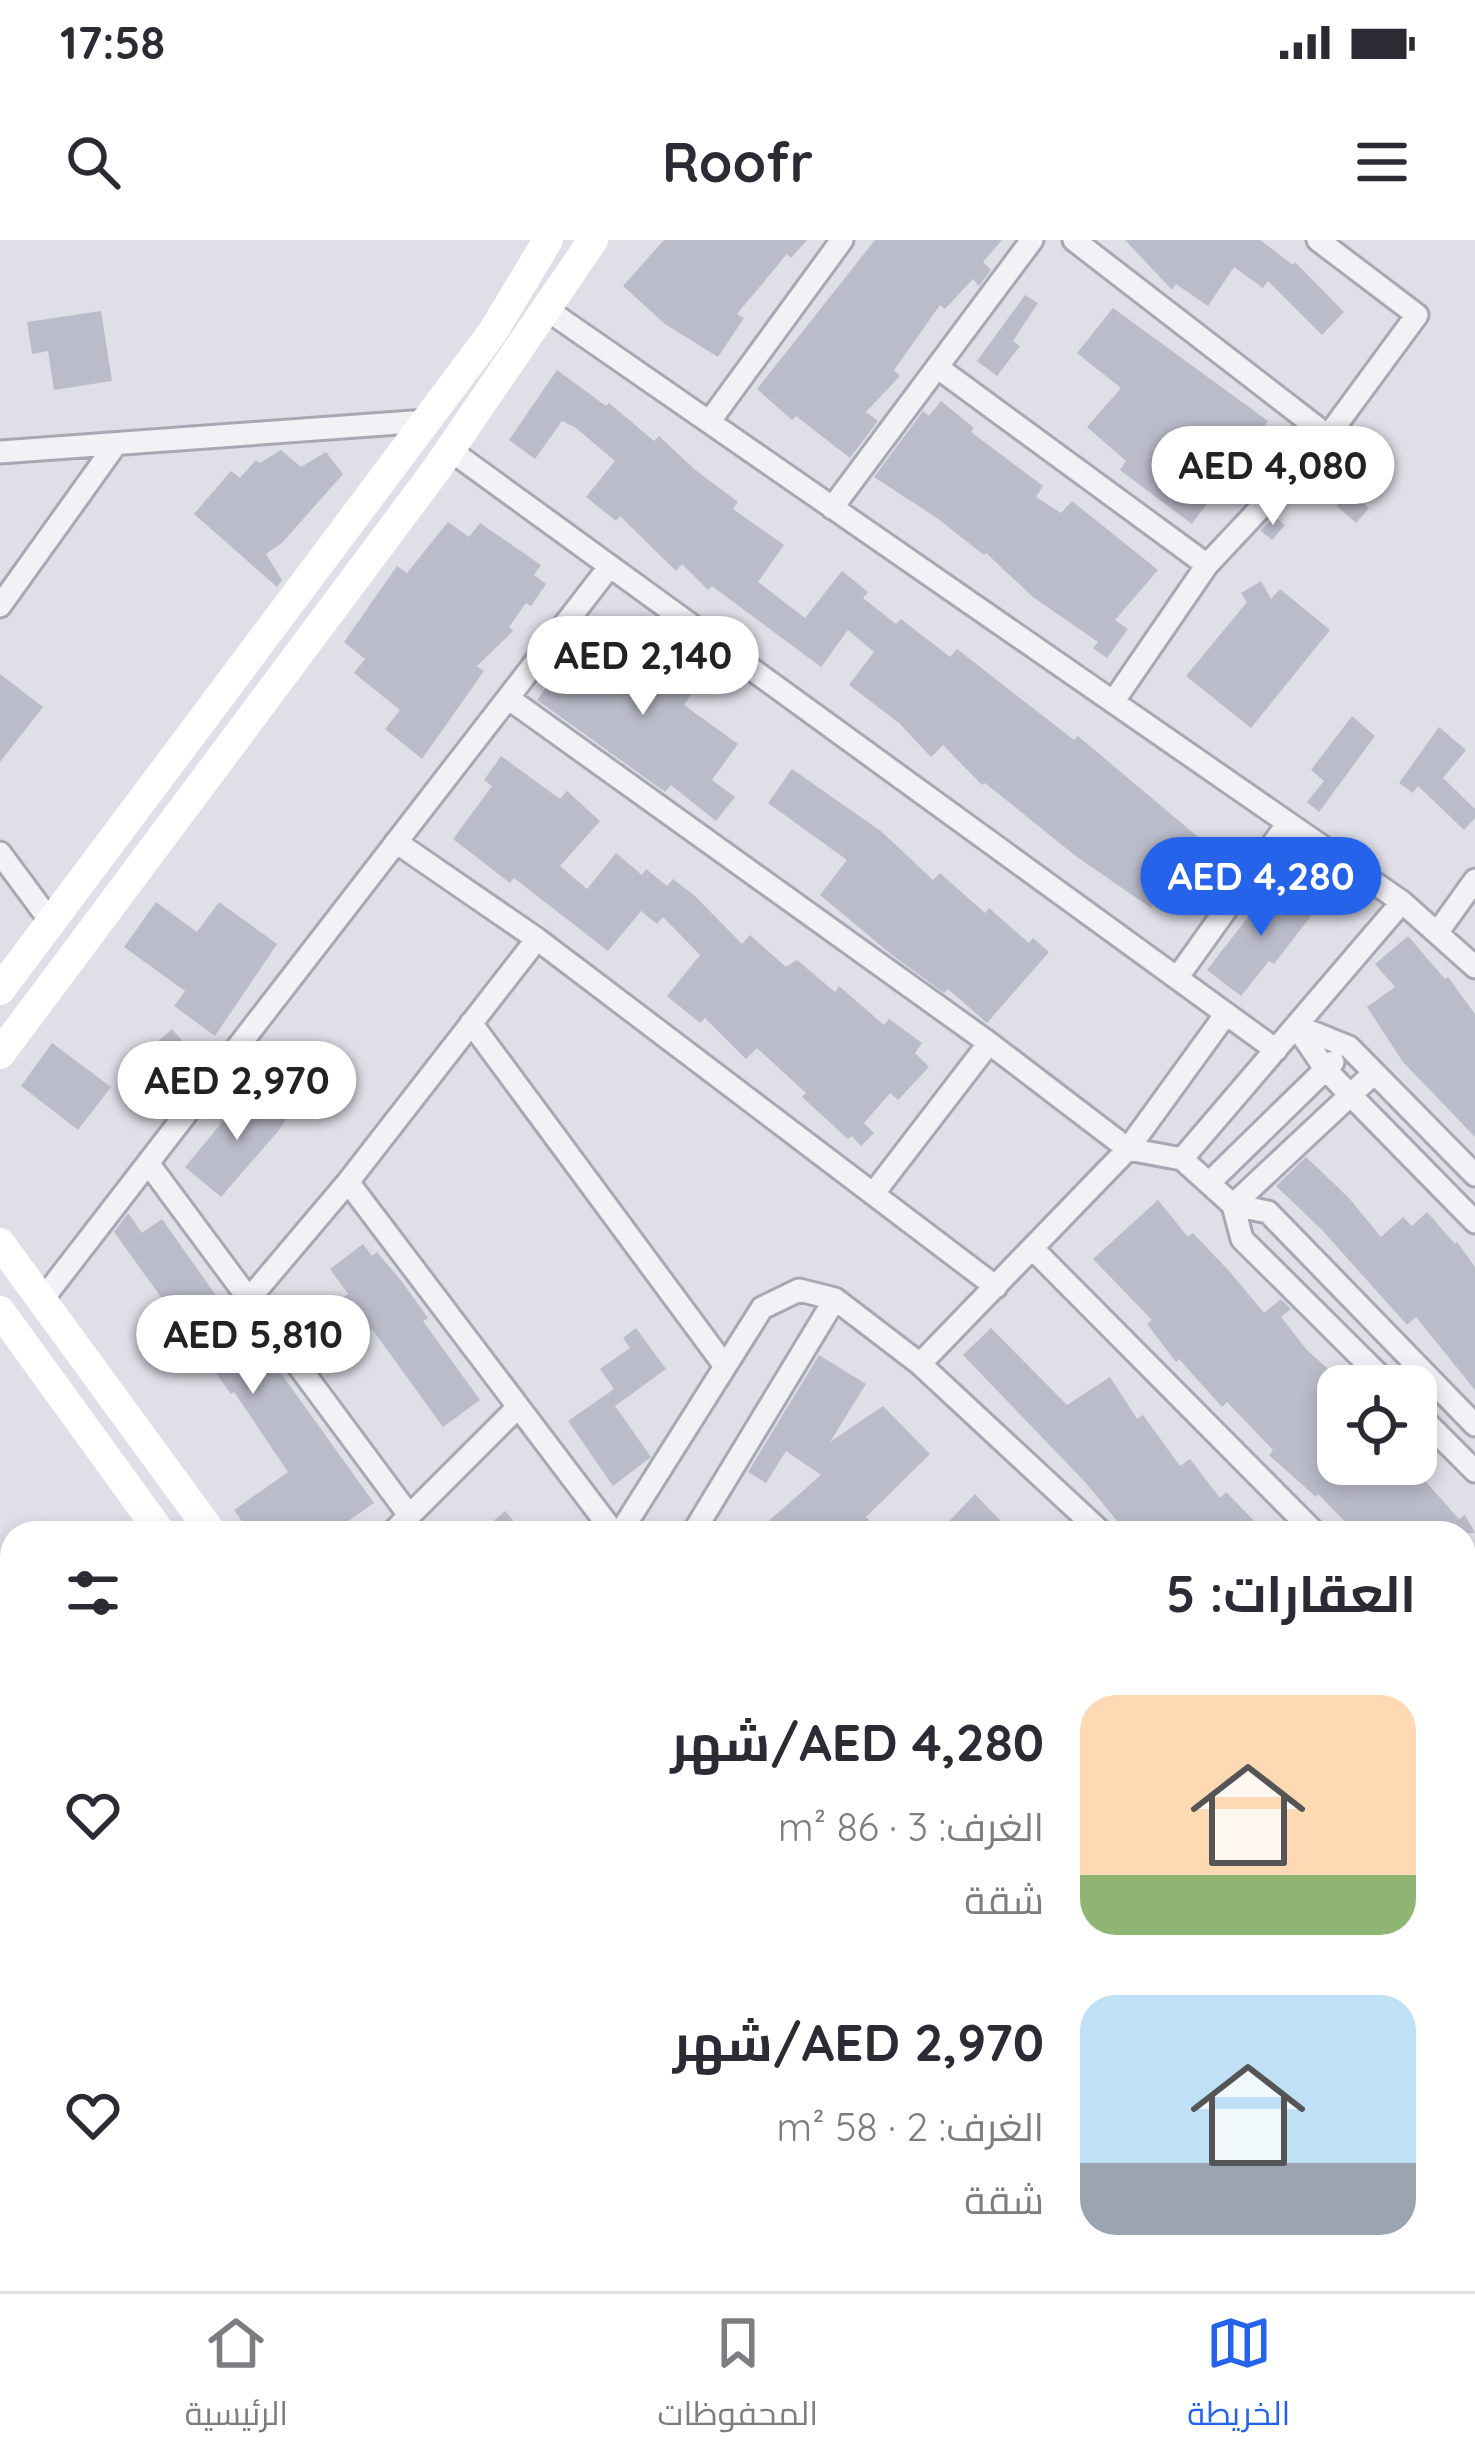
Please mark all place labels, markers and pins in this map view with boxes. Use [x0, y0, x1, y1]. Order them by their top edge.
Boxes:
pin: AED 4,080 [1136, 426, 1410, 528]
pin: AED 2,140 [506, 616, 780, 718]
pin: AED 4,280 [1124, 837, 1398, 939]
pin: AED 2,970 [100, 1041, 374, 1143]
pin: AED 5,810 [116, 1295, 390, 1397]

